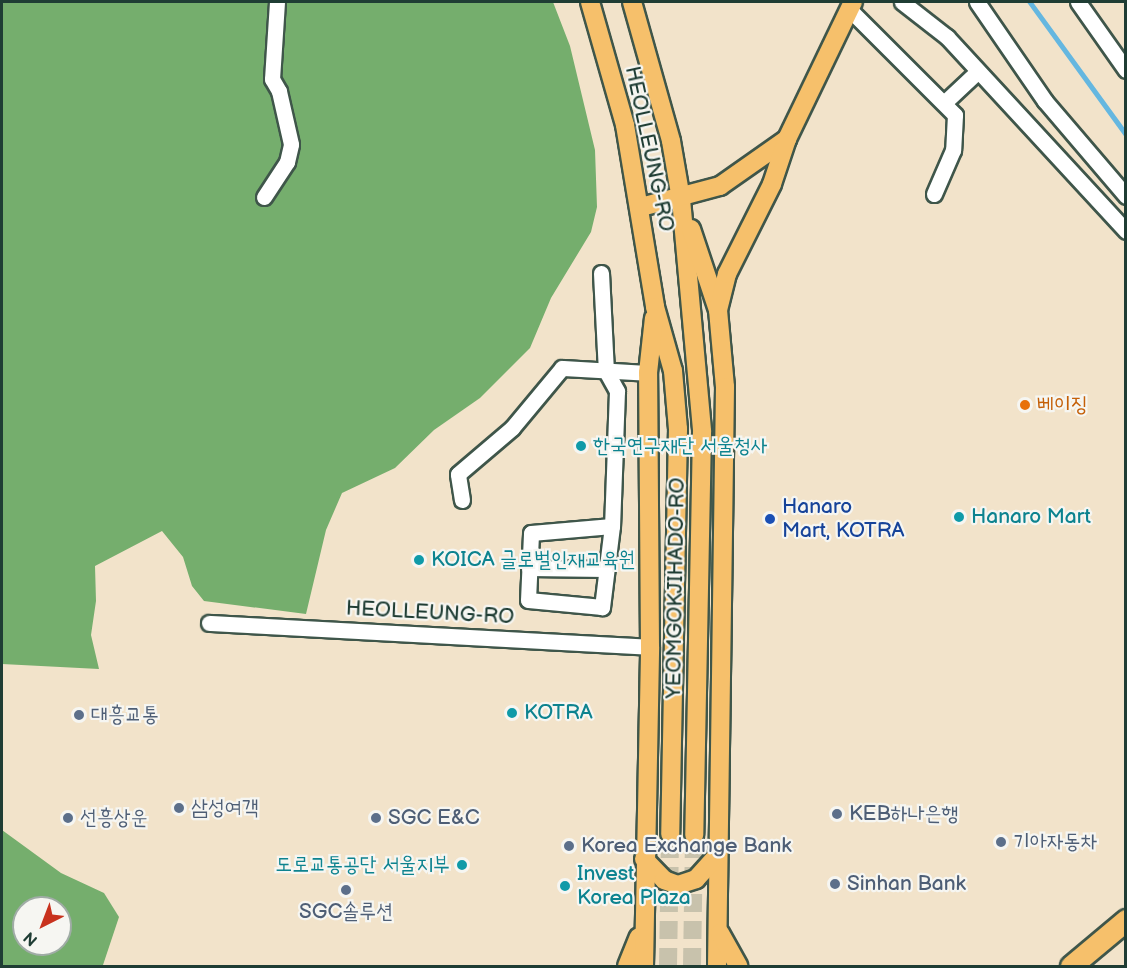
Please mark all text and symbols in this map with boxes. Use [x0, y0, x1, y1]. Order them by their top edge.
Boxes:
street label: HEOLLEUNG-RO [619, 64, 679, 234]
place label: 베이징 [1037, 392, 1088, 418]
marker: 베이징 [1018, 398, 1032, 412]
place label: 한국연구재단 서울청사 [593, 433, 768, 459]
marker: 한국연구재단 서울청사 [574, 439, 588, 453]
street label: YEOMGOKJIHADO-RO [661, 477, 691, 699]
place label: Hanaro Mart, KOTRA [782, 494, 904, 544]
place label: Hanaro Mart [971, 504, 1091, 530]
marker: Hanaro Mart [952, 510, 966, 524]
marker: Hanaro Mart, KOTRA [763, 512, 777, 526]
place label: KOICA 글로벌인재교육원 [431, 547, 635, 573]
marker: KOICA 글로벌인재교육원 [412, 553, 426, 567]
street label: HEOLLEUNG-RO [345, 596, 515, 630]
place label: KOTRA [524, 700, 593, 726]
place label: 대흥교통 [91, 702, 159, 728]
marker: KOTRA [505, 706, 519, 720]
marker: 대흥교통 [72, 708, 86, 722]
place label: 삼성여객 [191, 795, 259, 821]
marker: 삼성여객 [172, 801, 186, 815]
place label: KEB하나은행 [849, 801, 958, 827]
place label: 선흥상운 [80, 805, 148, 831]
place label: SGC E&C [388, 805, 480, 831]
marker: KEB하나은행 [830, 807, 844, 821]
marker: 선흥상운 [61, 811, 75, 825]
marker: SGC E&C [369, 811, 383, 825]
place label: 기아자동차 [1013, 829, 1097, 855]
place label: Korea Exchange Bank [581, 833, 792, 859]
marker: 기아자동차 [994, 835, 1008, 849]
marker: Korea Exchange Bank [562, 839, 576, 853]
place label: 도로교통공단 서울지부 [275, 852, 450, 878]
marker: 도로교통공단 서울지부 [455, 858, 469, 872]
place label: Invest Korea Plaza [577, 861, 691, 911]
place label: Sinhan Bank [847, 871, 966, 897]
marker: Sinhan Bank [828, 877, 842, 891]
marker: Invest Korea Plaza [558, 879, 572, 893]
marker: SGC솔루션 [339, 883, 353, 897]
north arrow [12, 896, 72, 956]
place label: SGC솔루션 [299, 899, 393, 925]
text: N [20, 927, 42, 949]

